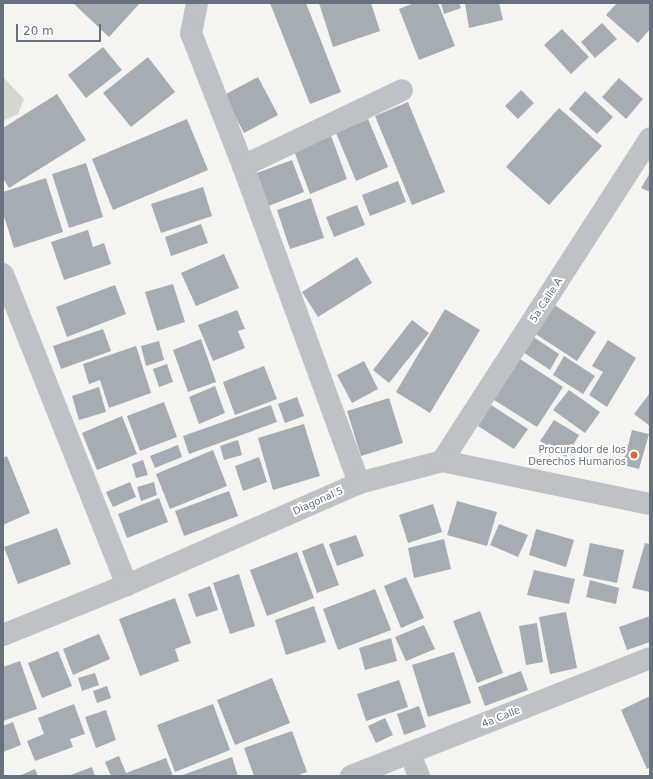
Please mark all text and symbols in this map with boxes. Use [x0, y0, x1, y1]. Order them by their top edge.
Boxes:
scale bar [18, 16, 103, 42]
text: 20 m [23, 24, 54, 38]
street label: 5a Calle A [527, 276, 565, 324]
place label: Procurador de los Derechos Humanos [528, 443, 626, 466]
marker: Procurador de los Derechos Humanos [629, 450, 639, 460]
street label: Diagonal 5 [291, 485, 345, 517]
street label: 4a Calle [480, 704, 522, 730]

